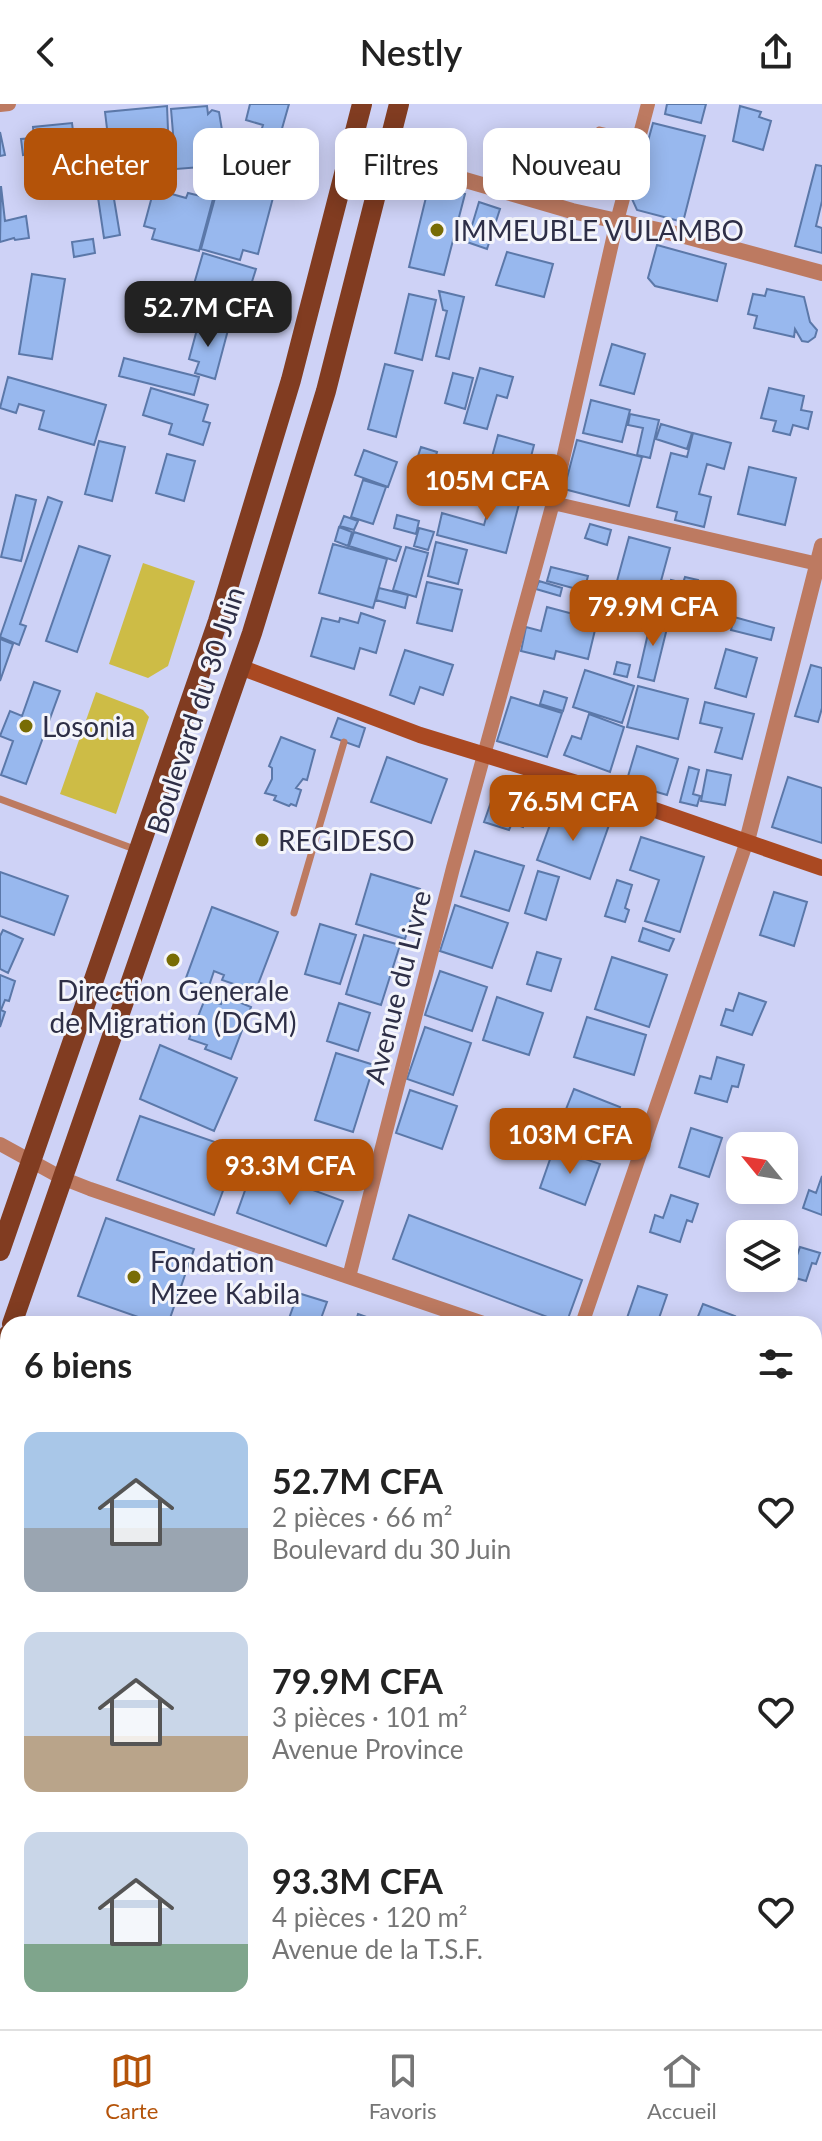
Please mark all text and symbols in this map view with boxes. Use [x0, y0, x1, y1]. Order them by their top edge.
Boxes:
icon: back [24, 30, 68, 74]
text: Nestly [360, 30, 462, 74]
icon: share [754, 30, 798, 74]
chip: Acheter [24, 128, 177, 200]
chip: Louer [193, 128, 319, 200]
chip: Filtres [335, 128, 467, 200]
chip: Nouveau [483, 128, 650, 200]
place label: IMMEUBLE VULAMBO [453, 213, 744, 247]
marker: IMMEUBLE VULAMBO [428, 221, 446, 239]
pin: 52.7M CFA [116, 281, 300, 349]
text: 52.7M CFA [143, 291, 273, 323]
pin: 105M CFA [404, 454, 570, 522]
text: 105M CFA [425, 464, 549, 496]
pin: 79.9M CFA [561, 580, 745, 648]
street label: Boulevard du 30 Juin [139, 582, 251, 838]
text: 79.9M CFA [588, 590, 718, 622]
place label: Losonia [42, 709, 136, 743]
marker: Losonia [17, 717, 35, 735]
pin: 76.5M CFA [481, 775, 665, 843]
text: 76.5M CFA [508, 785, 638, 817]
place label: REGIDESO [278, 823, 415, 857]
marker: REGIDESO [253, 831, 271, 849]
street label: Avenue du Livre [357, 887, 437, 1087]
marker: Direction Generale de Migration (DGM) [164, 951, 182, 969]
place label: Direction Generale de Migration (DGM) [49, 973, 297, 1039]
pin: 103M CFA [487, 1108, 653, 1176]
text: 103M CFA [508, 1118, 632, 1150]
north arrow [726, 1132, 798, 1204]
map controls [726, 1132, 798, 1292]
pin: 93.3M CFA [198, 1139, 382, 1207]
text: 93.3M CFA [225, 1149, 355, 1181]
button: layers [726, 1220, 798, 1292]
place label: Fondation Mzee Kabila [150, 1244, 300, 1310]
marker: Fondation Mzee Kabila [125, 1268, 143, 1286]
icon: filters [754, 1342, 798, 1386]
text: 6 biens [24, 1344, 132, 1385]
text: 52.7M CFA [272, 1460, 443, 1501]
icon: home [88, 1464, 184, 1560]
icon: heart [754, 1490, 798, 1534]
text: 2 pièces · 66 m² [272, 1501, 452, 1533]
text: Boulevard du 30 Juin [272, 1533, 511, 1565]
text: 79.9M CFA [272, 1660, 443, 1701]
icon: home [88, 1664, 184, 1760]
icon: heart [754, 1690, 798, 1734]
text: 3 pièces · 101 m² [272, 1701, 467, 1733]
text: Avenue Province [272, 1733, 463, 1765]
text: 93.3M CFA [272, 1860, 443, 1901]
icon: home [88, 1864, 184, 1960]
icon: heart [754, 1890, 798, 1934]
text: 4 pièces · 120 m² [272, 1901, 467, 1933]
text: Avenue de la T.S.F. [272, 1933, 483, 1965]
tab: Carte [105, 2049, 158, 2124]
tab: Favoris [369, 2049, 437, 2124]
tab: Accueil [647, 2049, 717, 2124]

